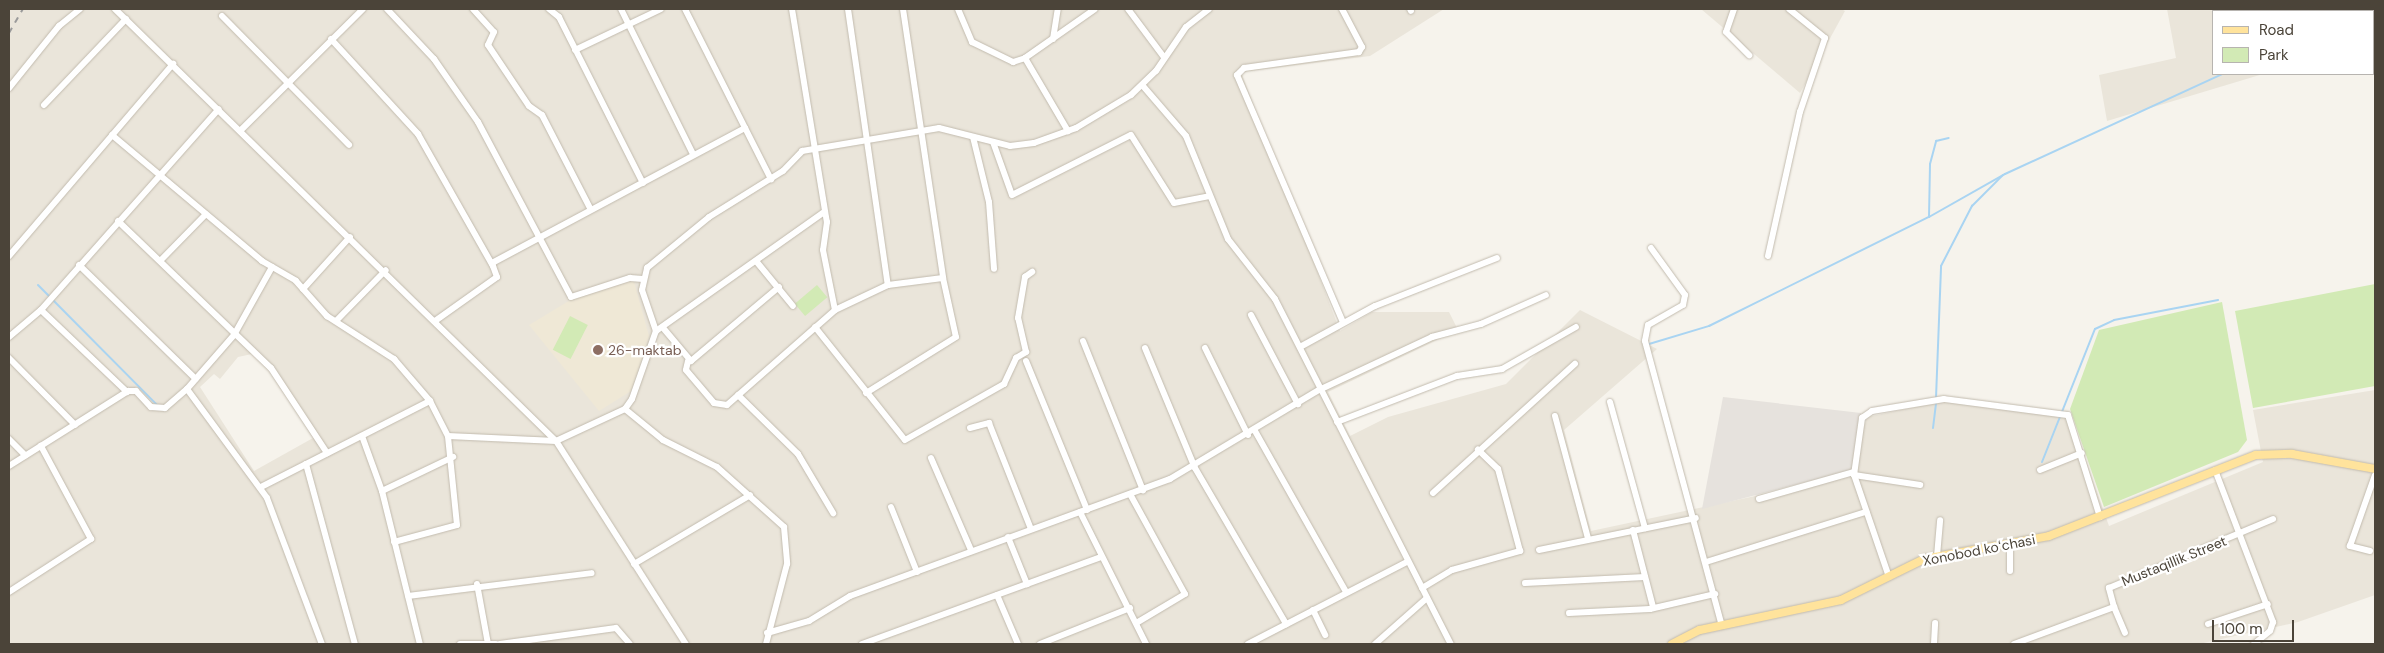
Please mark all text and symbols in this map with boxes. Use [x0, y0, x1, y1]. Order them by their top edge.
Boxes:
legend [2212, 10, 2374, 75]
text: Road [2259, 20, 2294, 40]
text: Park [2259, 45, 2289, 65]
place label: 26-maktab [608, 342, 681, 358]
marker: 26-maktab [592, 344, 604, 356]
street label: Xonobod koʻchasi [1921, 531, 2037, 569]
street label: Mustaqillik Street [2119, 532, 2229, 590]
scale bar [2214, 610, 2296, 642]
text: 100 m [2220, 619, 2263, 639]

